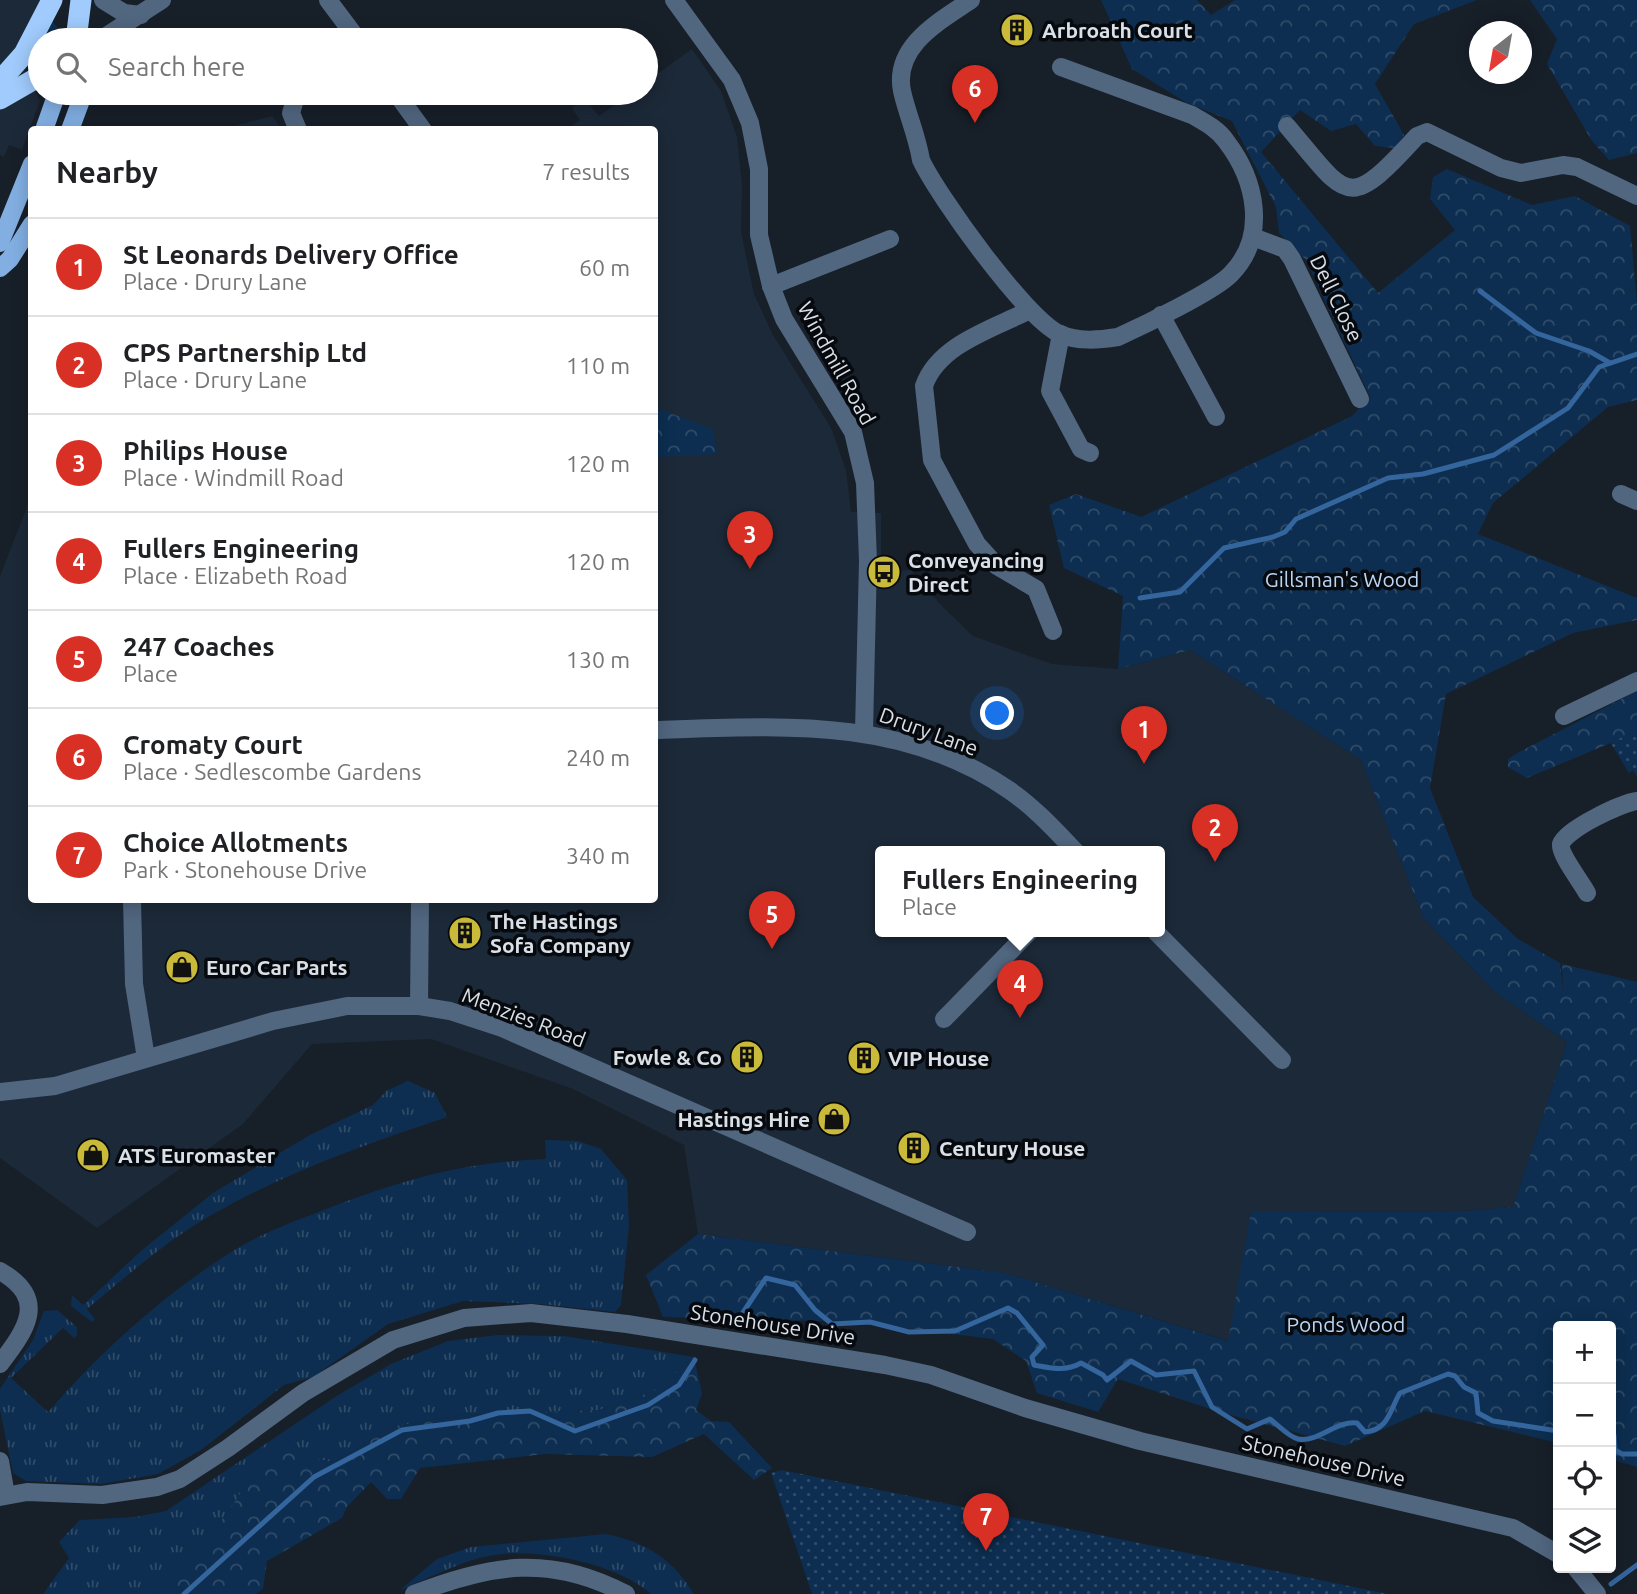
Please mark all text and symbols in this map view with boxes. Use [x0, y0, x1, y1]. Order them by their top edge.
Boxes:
building icon: Arbroath Court [998, 11, 1036, 49]
place label: Arbroath Court [1042, 18, 1193, 42]
north arrow [1469, 21, 1532, 84]
search box [28, 28, 658, 105]
icon: search [52, 48, 90, 86]
text: Search here [108, 52, 245, 81]
pin: 6 [952, 65, 998, 123]
text: Nearby [56, 155, 158, 189]
text: 7 results [542, 159, 630, 184]
text: St Leonards Delivery Office [123, 240, 459, 269]
street label: Dell Close [1306, 251, 1368, 345]
text: 1 [73, 255, 85, 280]
text: 60 m [579, 255, 630, 280]
text: Place · Drury Lane [123, 269, 307, 294]
street label: Windmill Road [793, 297, 881, 429]
text: CPS Partnership Ltd [123, 338, 367, 367]
text: 2 [73, 353, 85, 378]
text: 110 m [566, 353, 630, 378]
text: Place · Drury Lane [123, 367, 307, 392]
text: Philips House [123, 436, 288, 465]
text: 3 [73, 451, 85, 476]
text: 120 m [566, 451, 630, 476]
text: Place · Windmill Road [123, 465, 344, 490]
pin: 3 [727, 511, 773, 569]
text: Fullers Engineering [123, 534, 359, 563]
place label: Conveyancing Direct [908, 548, 1044, 596]
text: 4 [73, 549, 85, 574]
text: 120 m [566, 549, 630, 574]
bus stop icon: Conveyancing Direct [865, 553, 903, 591]
text: Place · Elizabeth Road [123, 563, 348, 588]
park label: Gillsman's Wood [1265, 567, 1419, 591]
text: 247 Coaches [123, 632, 275, 661]
text: 5 [73, 647, 85, 672]
text: 130 m [566, 647, 630, 672]
text: Place [123, 661, 178, 686]
your location [980, 696, 1014, 730]
street label: Drury Lane [876, 702, 982, 760]
pin: 1 [1121, 706, 1167, 764]
text: Cromaty Court [123, 730, 303, 759]
text: 6 [73, 745, 85, 770]
text: 240 m [566, 745, 630, 770]
text: Place · Sedlescombe Gardens [123, 759, 421, 784]
pin: 2 [1192, 804, 1238, 862]
text: Choice Allotments [123, 828, 348, 857]
text: 7 [73, 843, 85, 868]
text: 340 m [566, 843, 630, 868]
popup [875, 846, 1165, 937]
text: Park · Stonehouse Drive [123, 857, 367, 882]
text: Fullers Engineering [902, 865, 1138, 894]
pin: 5 [749, 891, 795, 949]
text: Place [902, 894, 957, 919]
place label: The Hastings Sofa Company [490, 909, 631, 957]
building icon: The Hastings Sofa Company [446, 914, 484, 952]
shop icon: Euro Car Parts [163, 948, 201, 986]
place label: Euro Car Parts [206, 955, 347, 979]
pin: 4 [997, 960, 1043, 1018]
street label: Menzies Road [459, 982, 589, 1052]
building icon: Fowle & Co [728, 1038, 766, 1076]
building icon: VIP House [845, 1039, 883, 1077]
place label: Fowle & Co [613, 1045, 722, 1069]
place label: VIP House [888, 1046, 989, 1070]
shop icon: Hastings Hire [815, 1100, 853, 1138]
place label: Hastings Hire [677, 1107, 810, 1131]
building icon: Century House [895, 1129, 933, 1167]
shop icon: ATS Euromaster [74, 1136, 112, 1174]
place label: Century House [939, 1136, 1085, 1160]
place label: ATS Euromaster [118, 1143, 276, 1167]
street label: Stonehouse Drive [689, 1299, 857, 1349]
park label: Ponds Wood [1287, 1312, 1405, 1336]
map controls [1553, 1321, 1616, 1573]
button: + [1553, 1321, 1616, 1384]
button: − [1553, 1384, 1616, 1447]
street label: Stonehouse Drive [1240, 1430, 1408, 1490]
button: locate [1553, 1447, 1616, 1510]
pin: 7 [963, 1493, 1009, 1551]
button: layers [1553, 1510, 1616, 1573]

